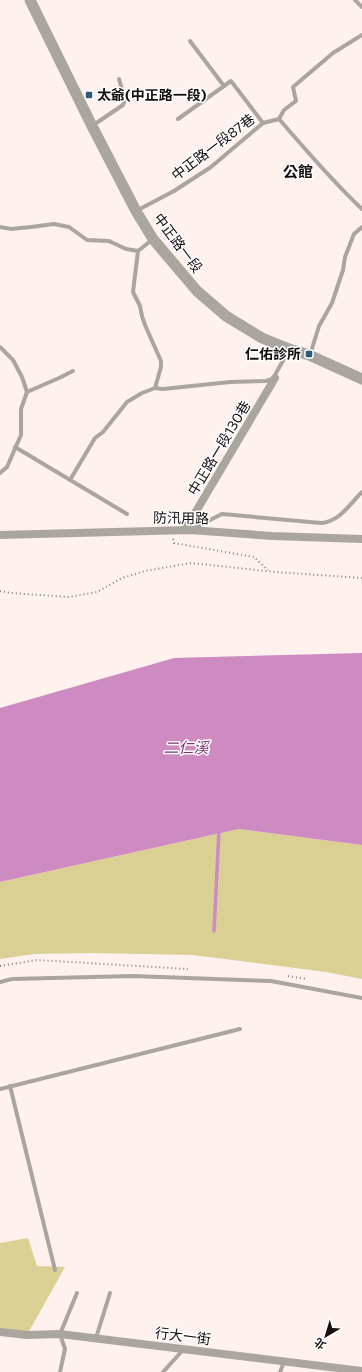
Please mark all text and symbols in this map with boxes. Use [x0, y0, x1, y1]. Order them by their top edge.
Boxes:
place label: 太爺(中正路一段) [97, 86, 207, 103]
marker: 太爺(中正路一段) [84, 90, 94, 100]
street label: 中正路一段87巷 [168, 110, 258, 183]
district label: 公館 [283, 162, 313, 180]
street label: 中正路一段 [151, 210, 206, 276]
place label: 仁佑診所 [245, 345, 301, 362]
marker: 仁佑診所 [304, 349, 314, 359]
street label: 中正路一段130巷 [184, 397, 253, 498]
street label: 防汛用路 [153, 509, 209, 526]
water label: 二仁溪 [163, 738, 210, 756]
north arrow [306, 1316, 346, 1356]
street label: 行大一街 [154, 1324, 212, 1347]
text: 北 [311, 1336, 328, 1353]

